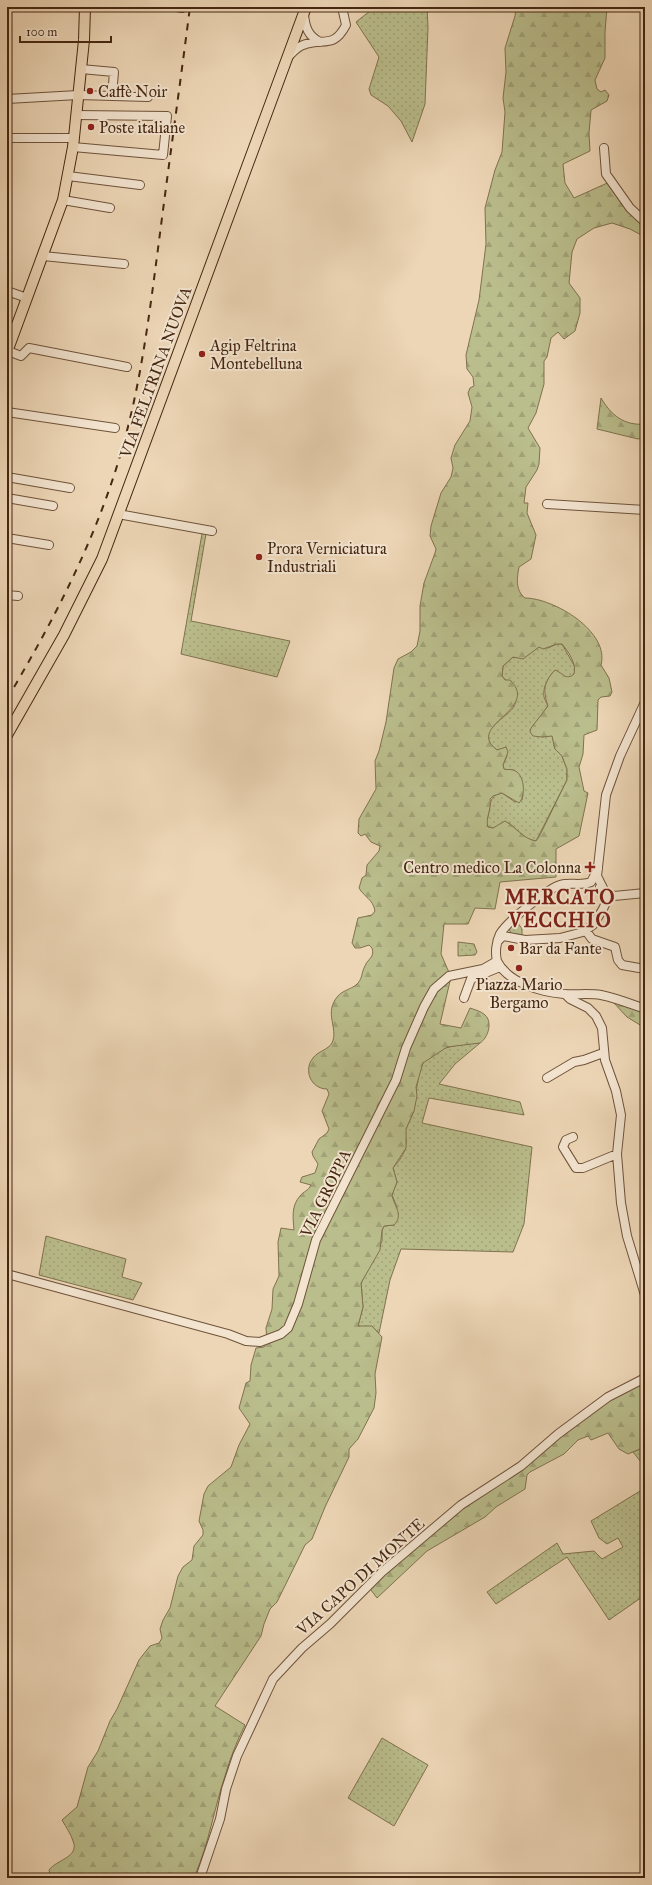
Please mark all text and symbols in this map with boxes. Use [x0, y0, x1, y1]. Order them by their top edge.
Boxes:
scale bar [20, 18, 111, 44]
text: 100 m [26, 25, 57, 39]
place label: Caffè Noir [98, 82, 167, 101]
marker: Caffè Noir [85, 86, 95, 96]
place label: Poste italiane [99, 118, 185, 137]
marker: Poste italiane [86, 122, 96, 132]
street label: VIA FELTRINA NUOVA [115, 284, 195, 461]
place label: Agip Feltrina Montebelluna [209, 336, 303, 373]
marker: Agip Feltrina Montebelluna [197, 349, 207, 359]
place label: Prora Verniciatura Industriali [267, 539, 387, 576]
marker: Prora Verniciatura Industriali [254, 552, 264, 562]
place label: Centro medico La Colonna [403, 858, 581, 877]
marker: Centro medico La Colonna [584, 861, 596, 873]
district label: MERCATO VECCHIO [504, 885, 616, 932]
place label: Bar da Fante [519, 939, 602, 958]
marker: Bar da Fante [506, 943, 516, 953]
marker: Piazza Mario Bergamo [514, 963, 524, 973]
place label: Piazza Mario Bergamo [475, 975, 563, 1013]
street label: VIA GROPPA [296, 1146, 355, 1241]
street label: VIA CAPO DI MONTE [292, 1514, 428, 1640]

